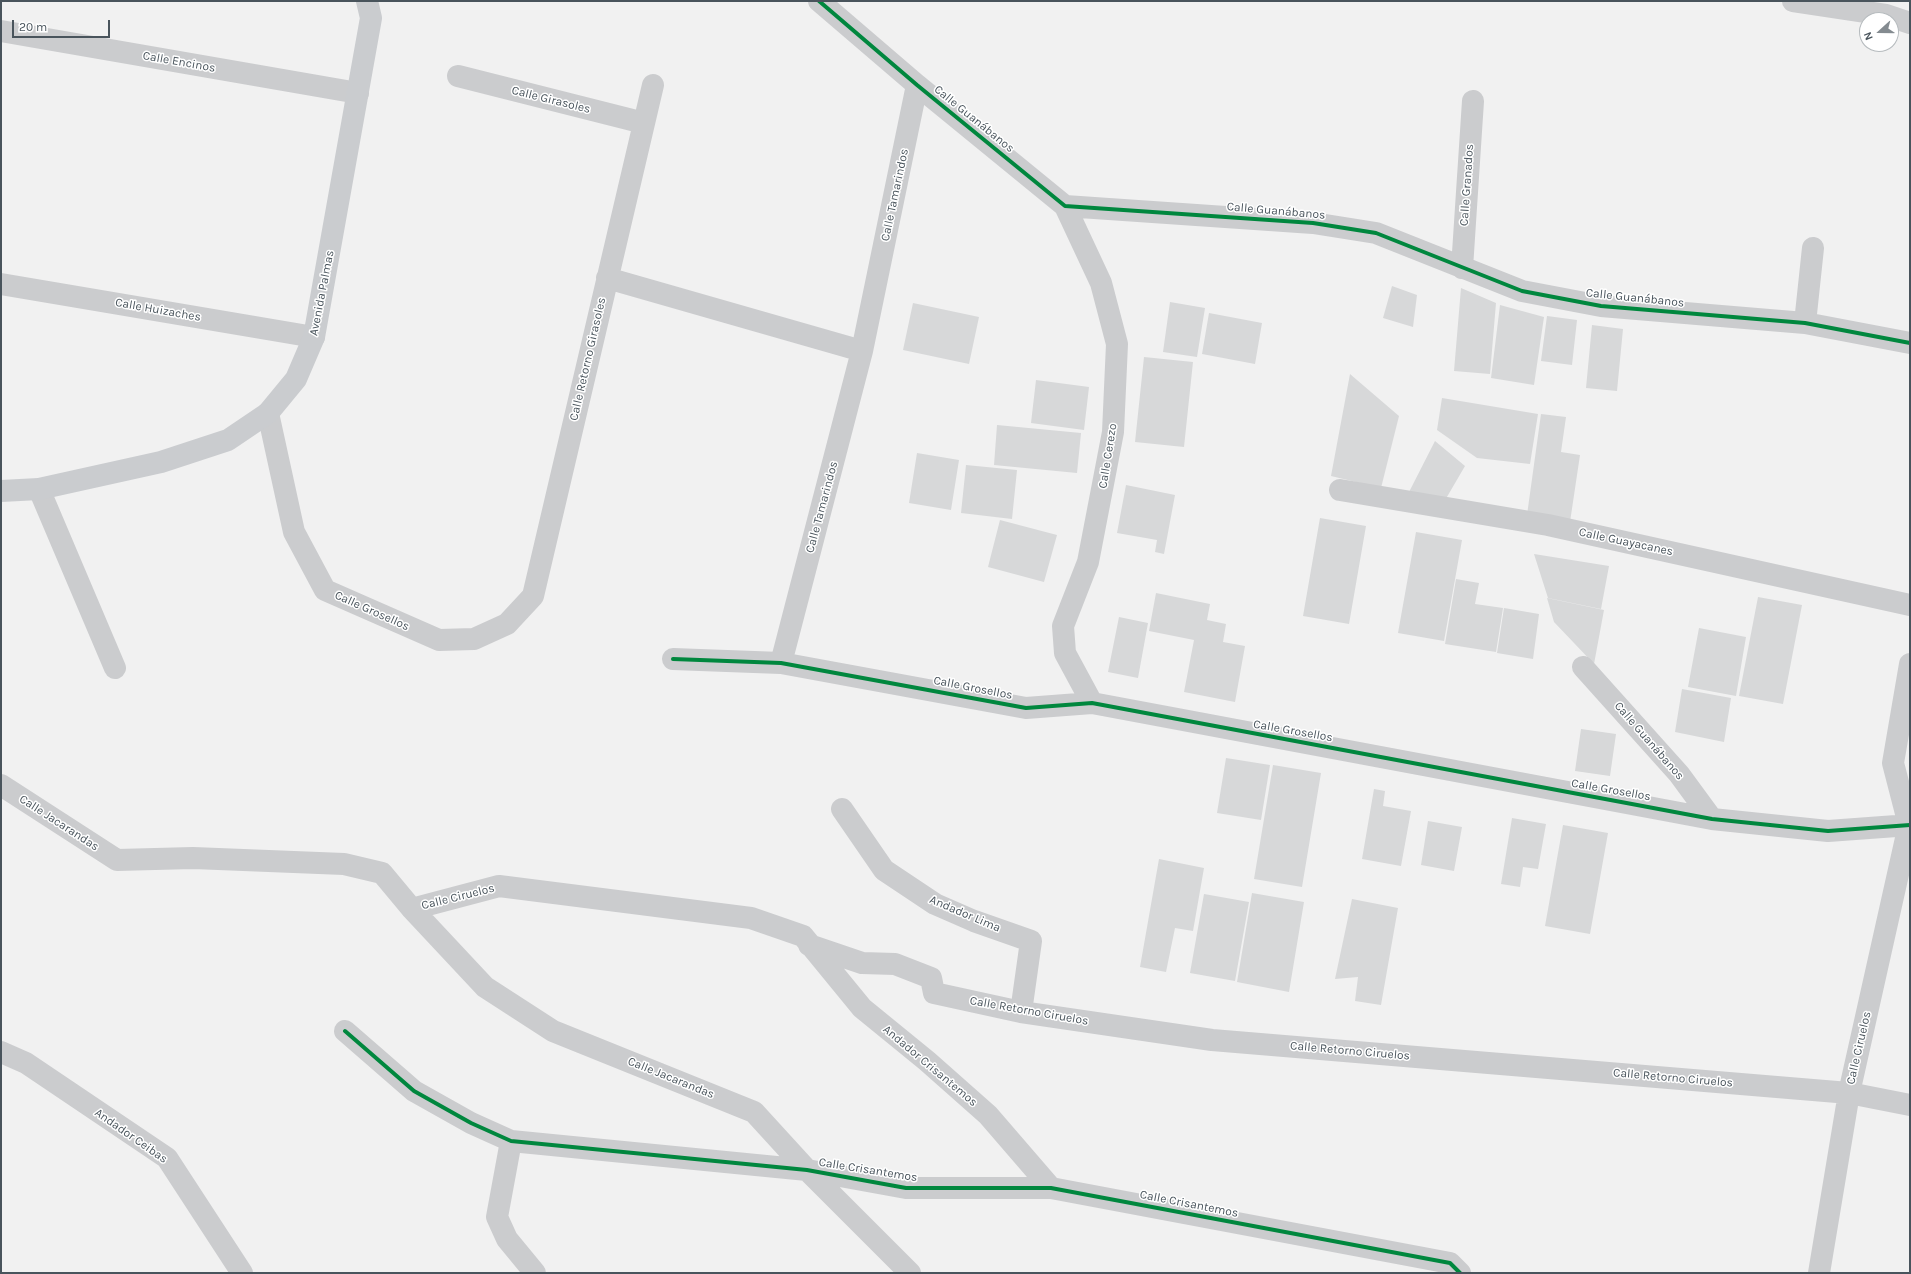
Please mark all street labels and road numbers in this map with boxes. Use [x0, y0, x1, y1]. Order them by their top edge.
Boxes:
street label: Calle Encinos [142, 49, 216, 75]
street label: Calle Guanábanos [931, 82, 1017, 156]
street label: Calle Girasoles [510, 83, 592, 117]
street label: Calle Granados [1457, 144, 1477, 226]
street label: Calle Tamarindos [878, 147, 912, 243]
street label: Calle Guanábanos [1226, 200, 1326, 222]
street label: Avenida Palmas [307, 249, 337, 337]
street label: Calle Guanábanos [1585, 286, 1685, 310]
street label: Calle Huizaches [114, 295, 202, 325]
street label: Calle Retorno Girasoles [567, 296, 609, 422]
street label: Calle Cerezo [1096, 422, 1120, 490]
street label: Calle Tamarindos [803, 460, 841, 554]
street label: Calle Guayacanes [1578, 525, 1674, 559]
street label: Calle Grosellos [332, 588, 412, 634]
street label: Calle Grosellos [932, 673, 1014, 703]
street label: Calle Guanábanos [1611, 699, 1687, 783]
street label: Calle Grosellos [1252, 717, 1334, 745]
street label: Calle Grosellos [1570, 776, 1652, 804]
street label: Calle Jacarandas [16, 792, 102, 854]
street label: Calle Ciruelos [420, 881, 496, 913]
street label: Andador Lima [927, 893, 1003, 935]
street label: Calle Retorno Ciruelos [969, 993, 1089, 1029]
street label: Calle Ciruelos [1844, 1010, 1874, 1086]
street label: Andador Crisantemos [880, 1022, 980, 1110]
street label: Calle Retorno Ciruelos [1290, 1039, 1410, 1063]
street label: Calle Jacarandas [626, 1054, 716, 1102]
street label: Calle Retorno Ciruelos [1613, 1066, 1733, 1090]
street label: Andador Ceibas [92, 1105, 170, 1167]
street label: Calle Crisantemos [818, 1155, 918, 1185]
street label: Calle Crisantemos [1139, 1187, 1239, 1221]

